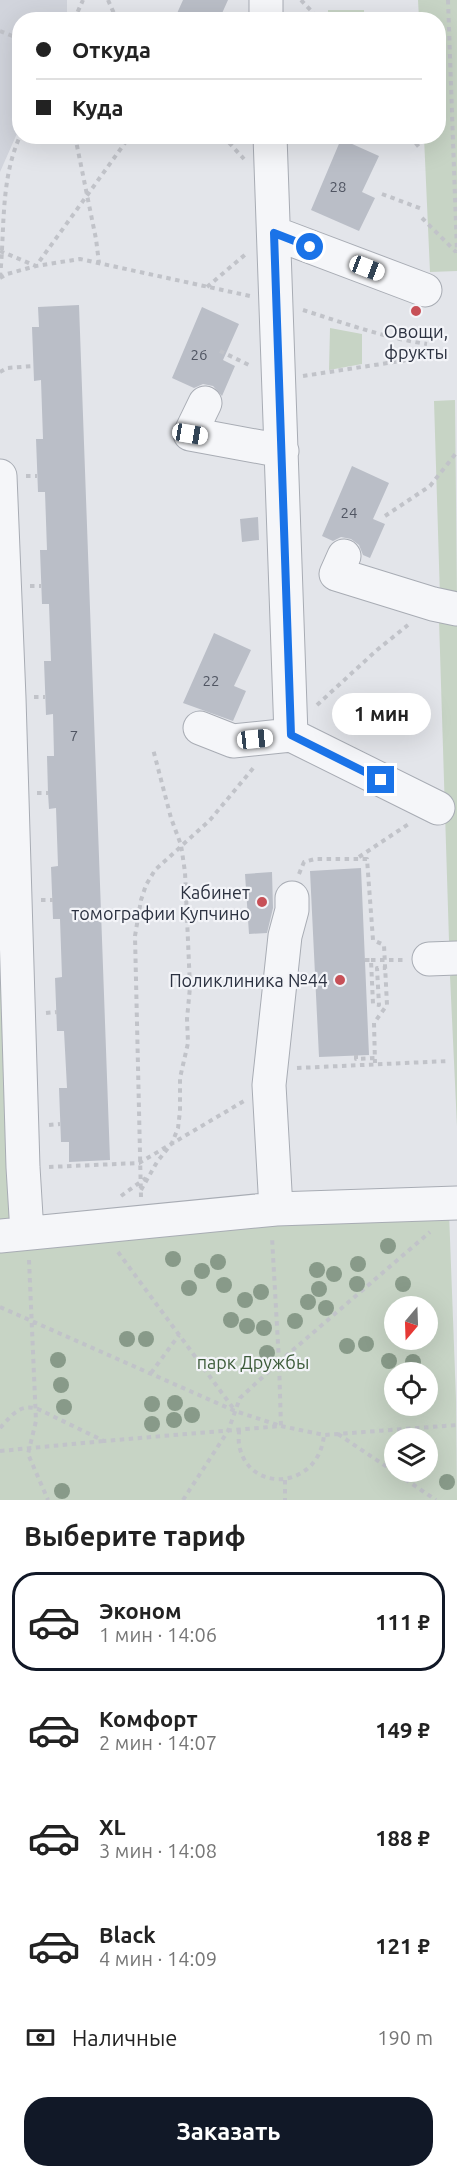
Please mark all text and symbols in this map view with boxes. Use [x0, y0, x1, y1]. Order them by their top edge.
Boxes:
text: Откуда [72, 37, 151, 62]
text: Куда [72, 95, 123, 120]
house number: 28 [330, 178, 346, 195]
route start [296, 233, 323, 260]
car [347, 253, 387, 283]
marker: Овощи, фрукты [409, 304, 423, 318]
place label: Овощи, фрукты [384, 321, 448, 362]
house number: 26 [191, 346, 207, 363]
car [171, 422, 209, 446]
house number: 24 [341, 504, 357, 521]
house number: 22 [203, 672, 219, 689]
callout: 1 мин [332, 693, 430, 735]
text: 1 мин [354, 702, 409, 725]
house number: 7 [70, 727, 78, 744]
car [236, 728, 274, 750]
route end [367, 766, 394, 793]
place label: Кабинет томографии Купчино [71, 882, 250, 923]
marker: Кабинет томографии Купчино [255, 895, 269, 909]
place label: Поликлиника №44 [169, 970, 328, 990]
marker: Поликлиника №44 [333, 973, 347, 987]
north arrow [384, 1296, 438, 1350]
map controls [384, 1296, 438, 1482]
park label: парк Дружбы [197, 1352, 309, 1372]
button: locate [384, 1362, 438, 1416]
button: layers [384, 1428, 438, 1482]
text: Выберите тариф [24, 1521, 246, 1551]
icon: car [27, 1595, 81, 1649]
text: Эконом [99, 1598, 181, 1623]
text: 111 ₽ [375, 1609, 430, 1634]
text: 1 мин · 14:06 [99, 1623, 217, 1646]
icon: car [27, 1703, 81, 1757]
text: Комфорт [99, 1706, 198, 1731]
text: 149 ₽ [375, 1717, 430, 1742]
text: 2 мин · 14:07 [99, 1731, 217, 1754]
icon: car [27, 1811, 81, 1865]
text: XL [99, 1814, 126, 1839]
text: 188 ₽ [375, 1825, 430, 1850]
text: 3 мин · 14:08 [99, 1839, 217, 1862]
icon: car [27, 1919, 81, 1973]
text: Black [99, 1922, 156, 1947]
text: 121 ₽ [375, 1933, 430, 1958]
text: 4 мин · 14:09 [99, 1947, 217, 1970]
icon: cash [24, 2021, 57, 2054]
text: Наличные [72, 2025, 177, 2050]
text: 190 m [377, 2026, 433, 2049]
button: Заказать [24, 2097, 433, 2166]

